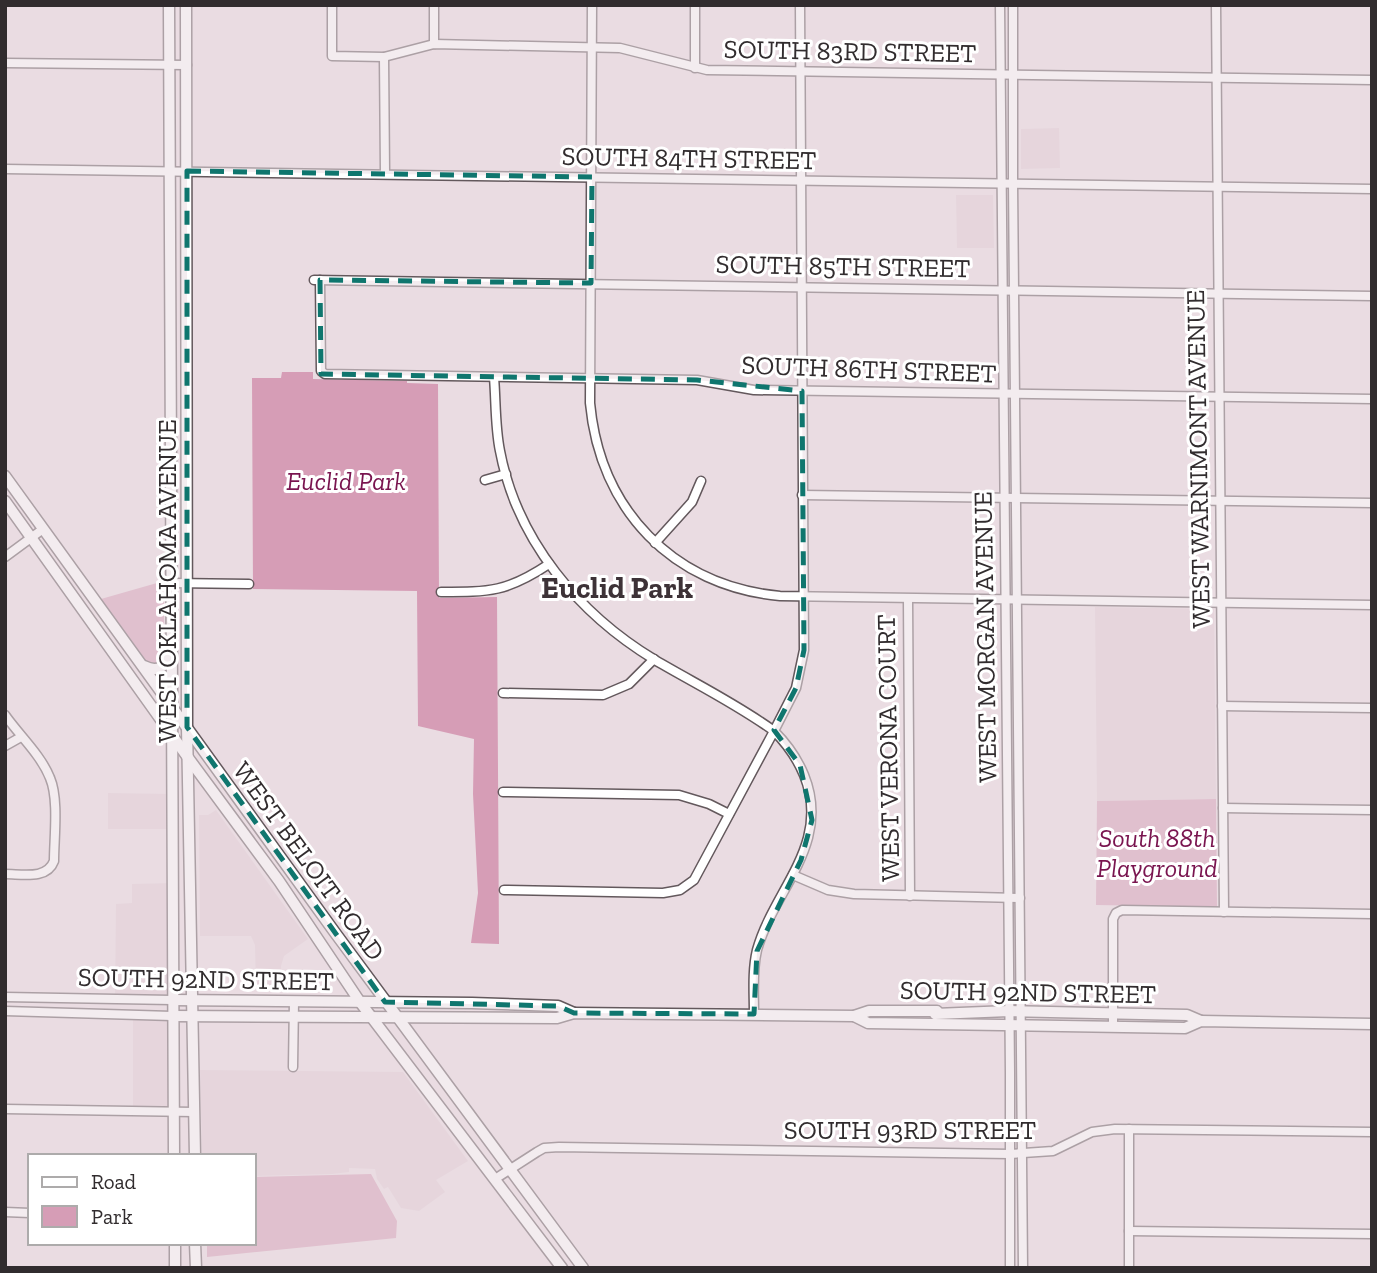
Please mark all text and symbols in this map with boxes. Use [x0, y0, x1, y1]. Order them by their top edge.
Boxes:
street label: SOUTH 83RD STREET [723, 33, 977, 69]
street label: SOUTH 84TH STREET [561, 140, 817, 176]
street label: SOUTH 85TH STREET [715, 248, 971, 284]
street label: WEST WARNIMONT AVENUE [1179, 289, 1217, 629]
street label: SOUTH 86TH STREET [741, 349, 997, 389]
street label: WEST OKLAHOMA AVENUE [151, 419, 183, 743]
park label: Euclid Park [286, 465, 406, 497]
street label: WEST MORGAN AVENUE [966, 491, 1004, 783]
district label: Euclid Park [541, 570, 694, 606]
street label: WEST VERONA COURT [870, 614, 906, 882]
street label: WEST BELOIT ROAD [226, 755, 392, 967]
park label: South 88th Playground [1096, 822, 1218, 884]
street label: SOUTH 92ND STREET [78, 961, 334, 997]
street label: SOUTH 92ND STREET [900, 974, 1156, 1010]
street label: SOUTH 93RD STREET [784, 1114, 1036, 1146]
legend [28, 1154, 256, 1245]
text: Road [91, 1169, 137, 1194]
text: Park [91, 1204, 133, 1229]

